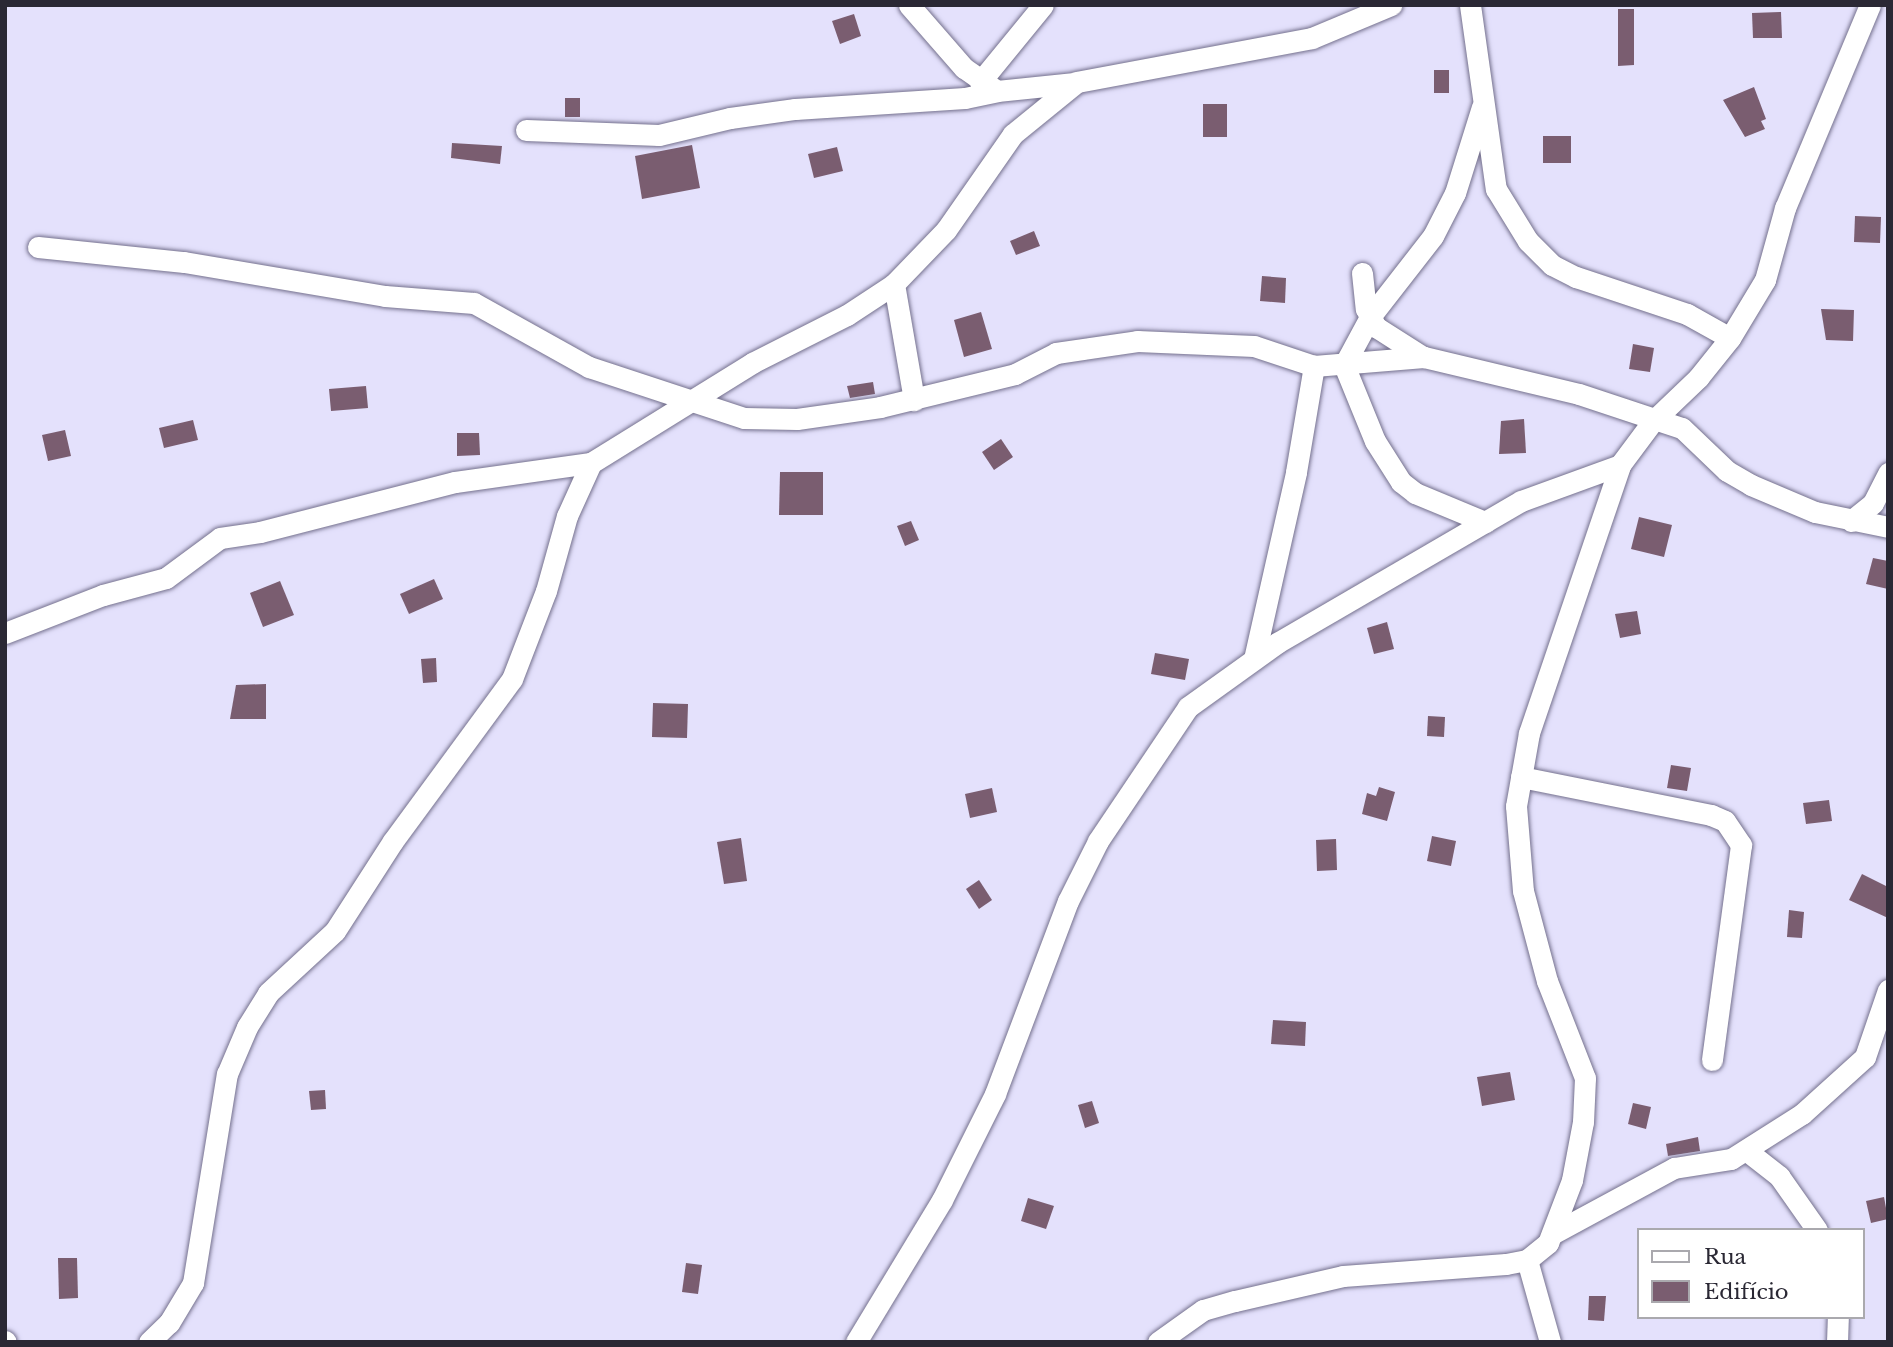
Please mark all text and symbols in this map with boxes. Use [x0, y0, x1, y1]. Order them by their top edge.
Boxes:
legend [1638, 1228, 1865, 1319]
text: Rua [1704, 1244, 1746, 1270]
text: Edifício [1704, 1279, 1789, 1305]

